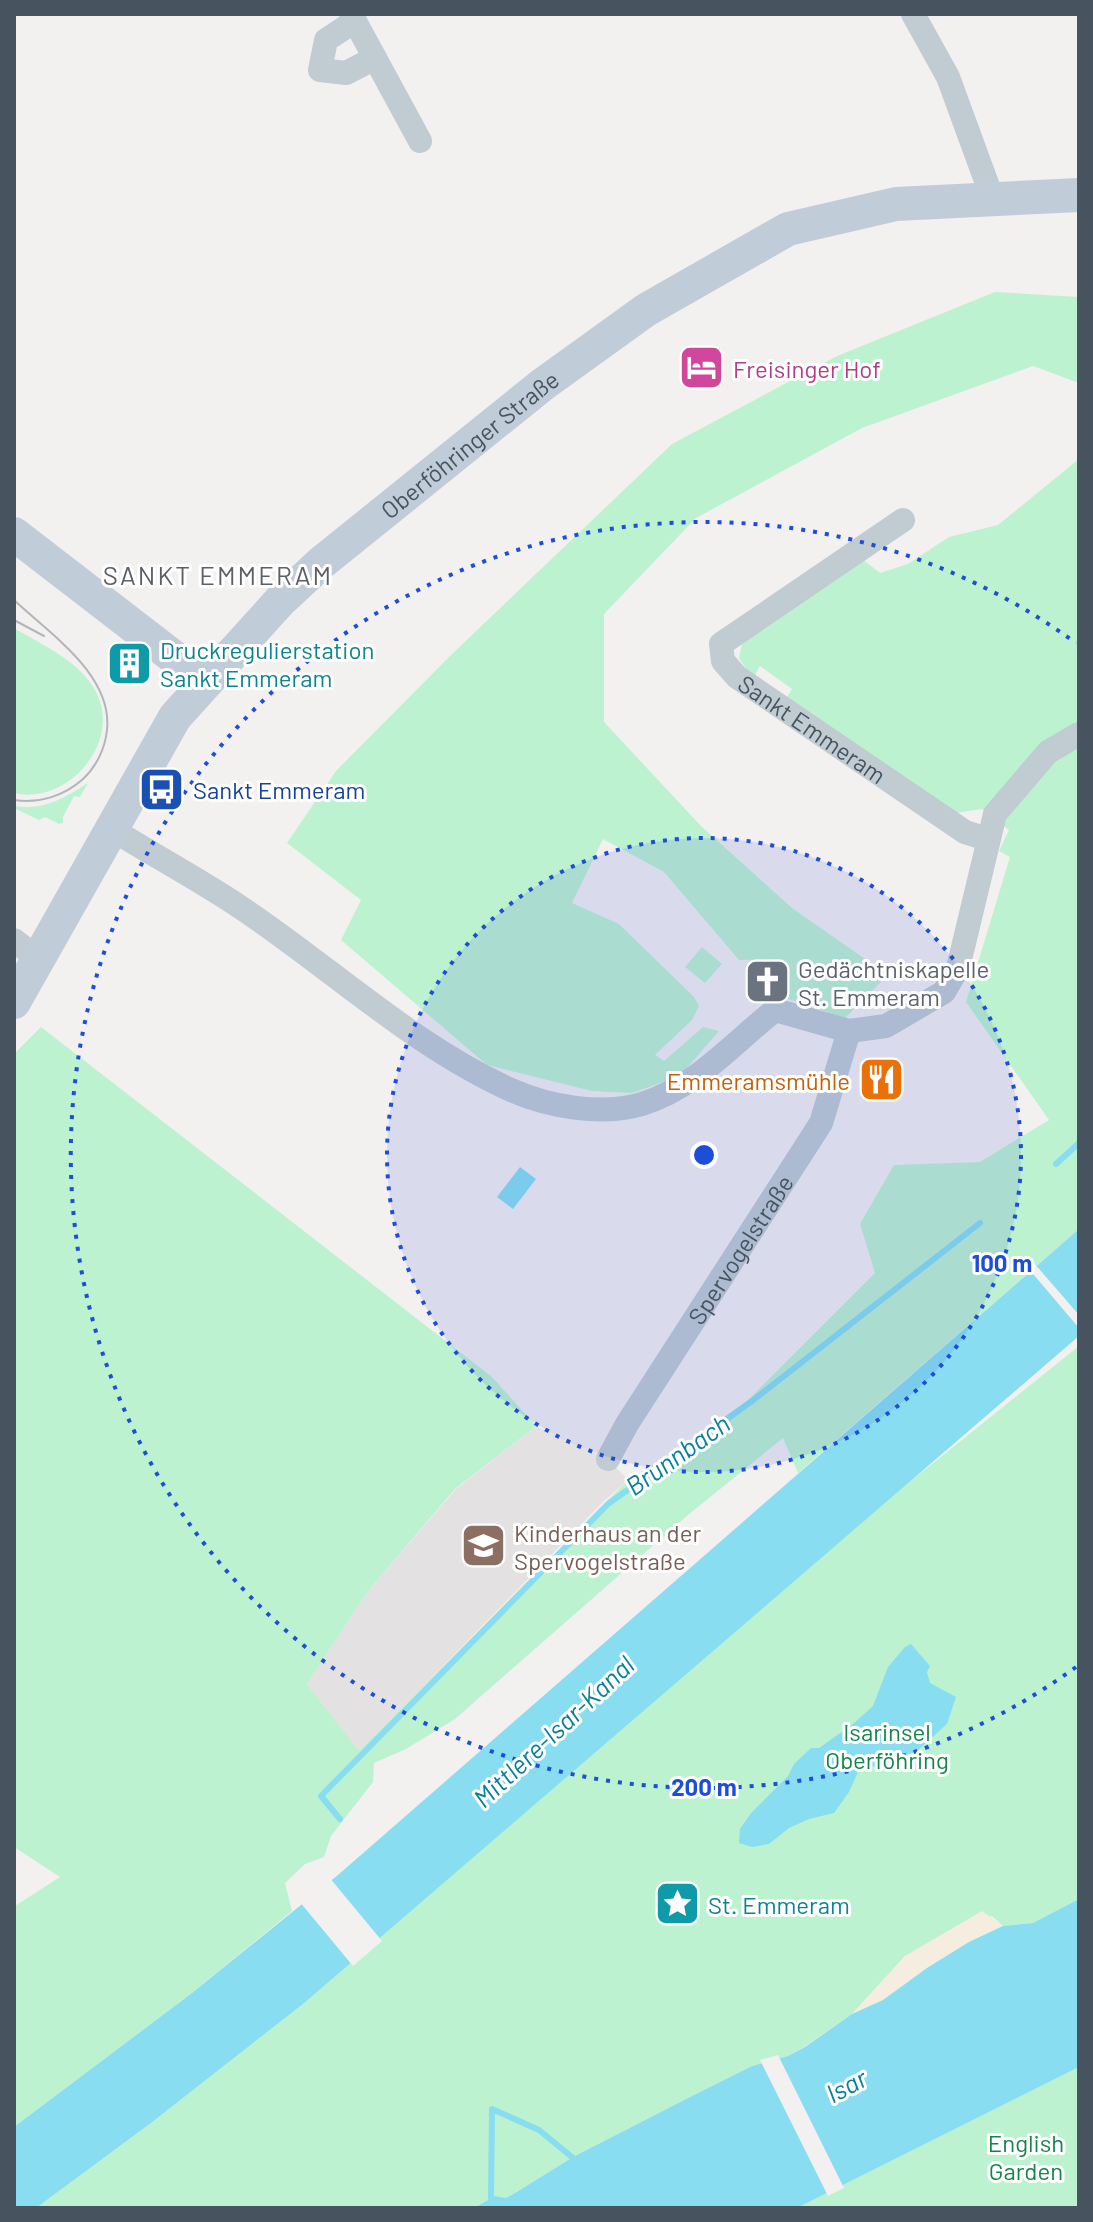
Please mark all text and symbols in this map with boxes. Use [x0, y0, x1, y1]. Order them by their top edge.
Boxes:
hotel icon: Freisinger Hof [678, 344, 726, 392]
place label: Freisinger Hof [733, 354, 881, 383]
street label: Oberföhringer Straße [374, 364, 564, 524]
district label: SANKT EMMERAM [103, 559, 333, 590]
place label: Druckregulierstation Sankt Emmeram [160, 635, 374, 692]
building icon: Druckregulierstation Sankt Emmeram [105, 639, 153, 687]
street label: Sankt Emmeram [733, 668, 892, 789]
bus stop icon: Sankt Emmeram [138, 765, 186, 813]
place label: Sankt Emmeram [193, 775, 365, 804]
place label: Gedächtniskapelle St. Emmeram [798, 954, 989, 1011]
church icon: Gedächtniskapelle St. Emmeram [743, 958, 791, 1006]
restaurant icon: Emmeramsmühle [857, 1056, 905, 1104]
place label: Emmeramsmühle [667, 1066, 850, 1095]
centre of rings [690, 1141, 718, 1169]
street label: Spervogelstraße [681, 1169, 799, 1329]
text: 100 m [972, 1248, 1032, 1277]
water label: Brunnbach [619, 1407, 735, 1501]
place label: Kinderhaus an der Spervogelstraße [514, 1518, 701, 1575]
school or university icon: Kinderhaus an der Spervogelstraße [459, 1522, 507, 1570]
water label: Mittlere-Isar-Kanal [466, 1649, 640, 1813]
park label: Isarinsel Oberföhring [825, 1717, 949, 1774]
text: 200 m [671, 1772, 737, 1801]
place icon: St. Emmeram [653, 1880, 701, 1928]
place label: St. Emmeram [708, 1890, 850, 1919]
water label: Isar [820, 2061, 872, 2108]
park label: English Garden [988, 2128, 1064, 2185]

